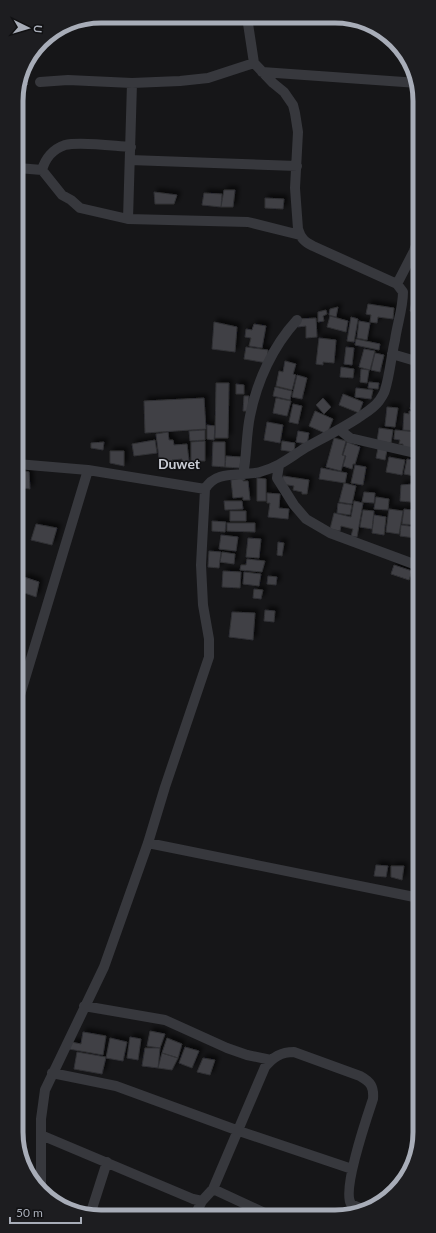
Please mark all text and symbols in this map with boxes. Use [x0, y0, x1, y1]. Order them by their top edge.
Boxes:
north arrow [8, 8, 48, 48]
text: U [32, 24, 45, 34]
district label: Duwet [158, 455, 201, 472]
scale bar [10, 1199, 81, 1225]
text: 50 m [16, 1205, 43, 1220]

